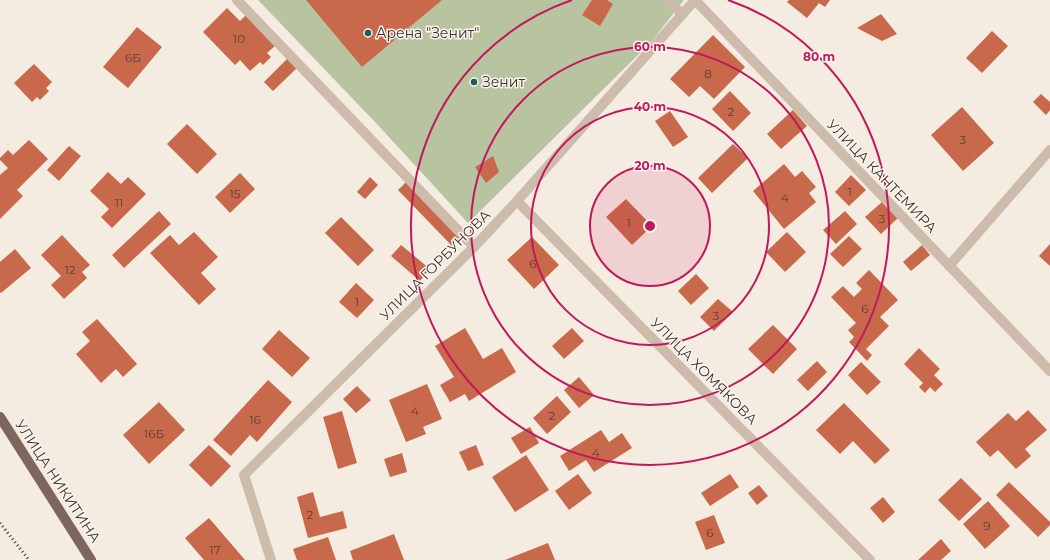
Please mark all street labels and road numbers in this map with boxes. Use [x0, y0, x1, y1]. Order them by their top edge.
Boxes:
street label: УЛИЦА КАНТЕМИРА [823, 115, 941, 237]
street label: УЛИЦА ГОРБУНОВА [376, 205, 495, 324]
street label: УЛИЦА ХОМЯКОВА [647, 314, 762, 429]
street label: УЛИЦА НИКИТИНА [11, 416, 105, 546]

